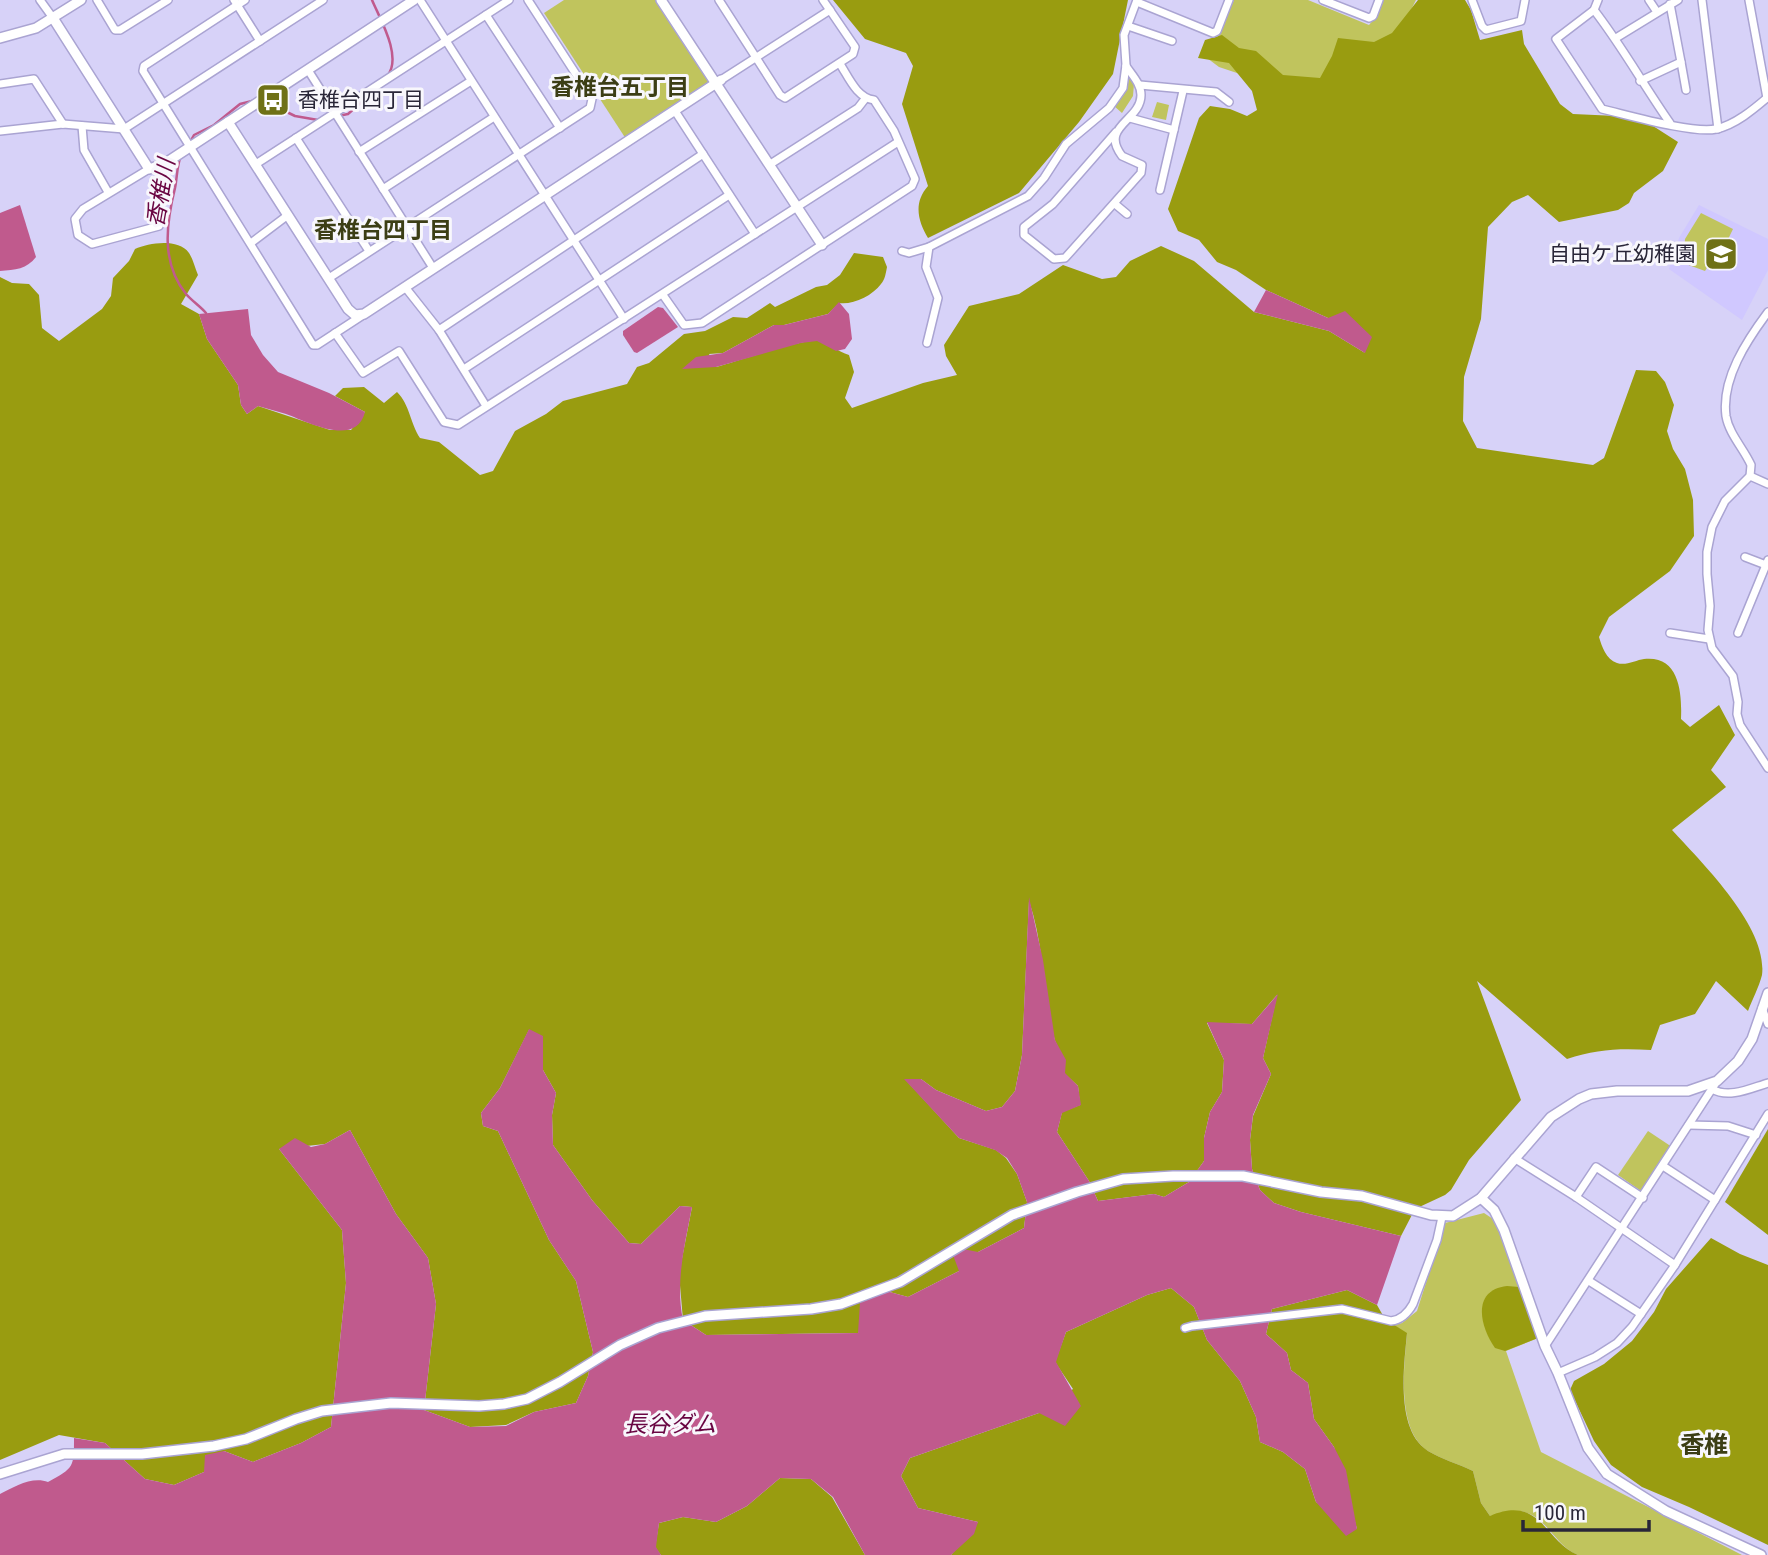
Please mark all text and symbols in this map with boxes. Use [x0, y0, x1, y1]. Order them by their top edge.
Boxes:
district label: 香椎台五丁目 [551, 74, 689, 101]
bus stop icon: 香椎台四丁目 [254, 81, 292, 119]
place label: 香椎台四丁目 [298, 88, 424, 112]
water label: 香椎川 [142, 154, 181, 229]
district label: 香椎台四丁目 [314, 217, 452, 244]
school or university icon: 自由ケ丘幼稚園 [1702, 235, 1740, 273]
place label: 自由ケ丘幼稚園 [1549, 242, 1696, 266]
water label: 長谷ダム [624, 1411, 716, 1438]
district label: 香椎 [1680, 1431, 1728, 1459]
scale bar [1523, 1488, 1649, 1532]
text: 100 m [1534, 1501, 1586, 1525]

